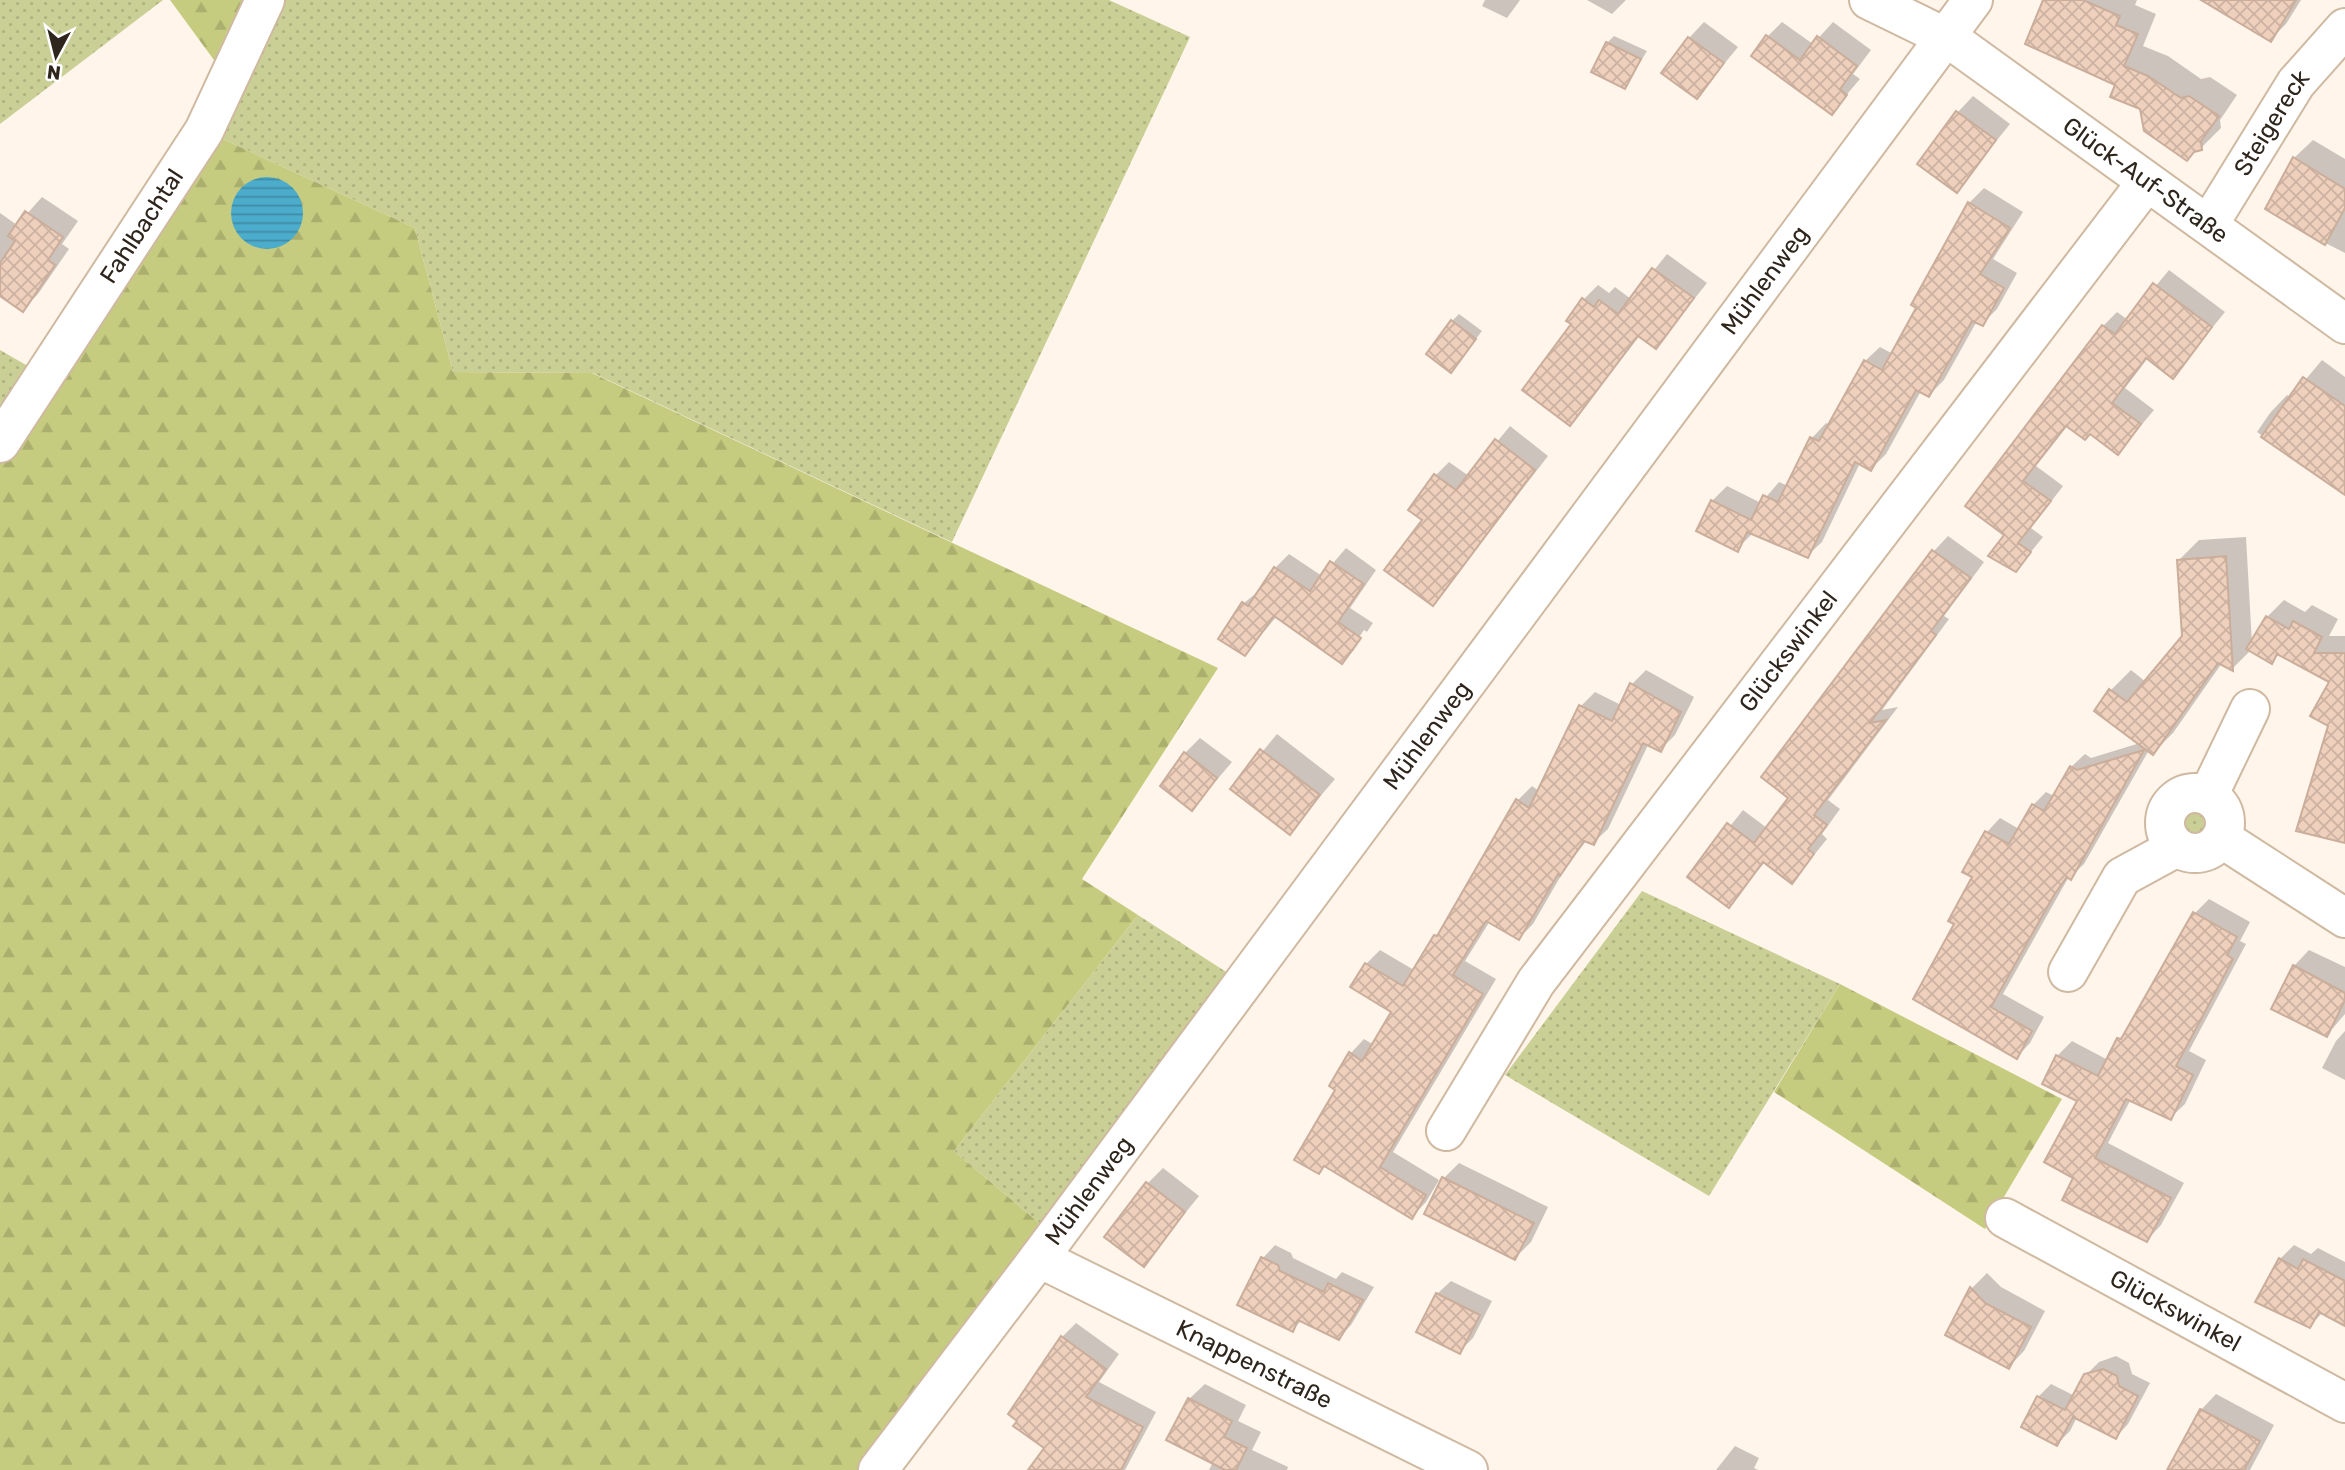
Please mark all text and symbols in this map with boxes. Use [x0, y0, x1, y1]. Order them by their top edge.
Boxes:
north arrow [21, 21, 91, 91]
text: N [46, 60, 62, 85]
street label: Steigereck [2228, 64, 2316, 181]
street label: Glück-Auf-Straße [2058, 111, 2233, 249]
street label: Fahlbachtal [94, 164, 189, 289]
street label: Mühlenweg [1715, 220, 1814, 340]
street label: Glückswinkel [1733, 585, 1843, 717]
street label: Mühlenweg [1377, 676, 1476, 795]
street label: Mühlenweg [1039, 1131, 1139, 1251]
street label: Glückswinkel [2105, 1264, 2246, 1358]
street label: Knappenstraße [1172, 1314, 1337, 1415]

